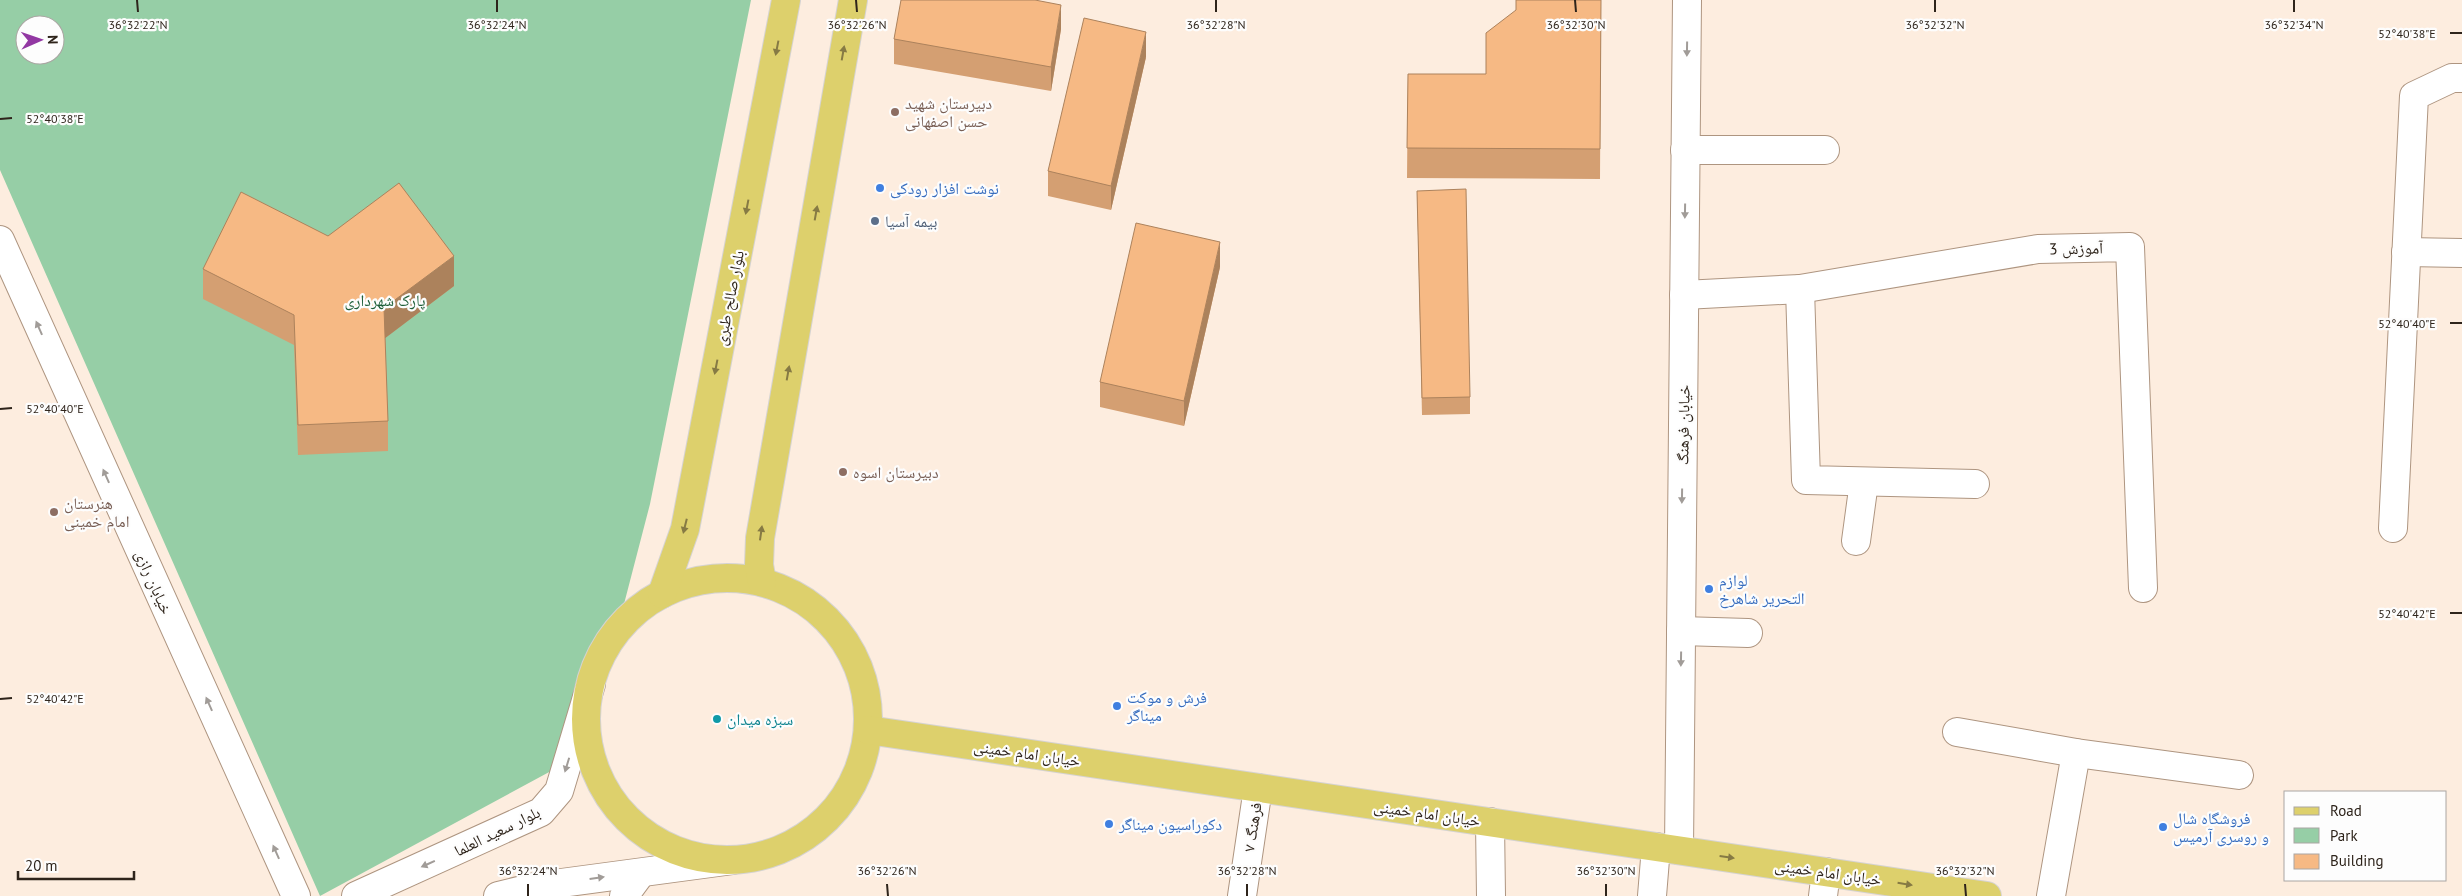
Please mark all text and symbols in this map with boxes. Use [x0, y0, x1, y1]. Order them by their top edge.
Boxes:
north arrow [15, 15, 65, 65]
text: 36°32'22"N [108, 17, 168, 32]
text: 36°32'24"N [467, 17, 527, 32]
text: 36°32'26"N [827, 17, 887, 32]
text: 36°32'28"N [1186, 17, 1246, 32]
text: 36°32'30"N [1546, 17, 1606, 32]
text: 36°32'32"N [1905, 17, 1965, 32]
text: 36°32'34"N [2264, 17, 2324, 32]
text: 52°40'38"E [2378, 26, 2436, 41]
text: N [44, 35, 62, 44]
one-way arrow [773, 40, 781, 56]
one-way arrow [1682, 41, 1690, 57]
one-way arrow [840, 45, 848, 61]
place label: دبیرستان شهید حسن اصفهانی [905, 93, 992, 132]
marker: دبیرستان شهید حسن اصفهانی [889, 106, 901, 118]
text: 52°40'38"E [26, 111, 84, 126]
place label: نوشت افزار رودکی [890, 178, 999, 199]
marker: نوشت افزار رودکی [874, 182, 886, 194]
one-way arrow [742, 200, 750, 216]
one-way arrow [1681, 203, 1689, 219]
one-way arrow [812, 205, 820, 221]
place label: بیمه آسیا [885, 211, 937, 231]
marker: بیمه آسیا [869, 215, 881, 227]
street label: آموزش 3 [2049, 238, 2104, 259]
street label: بلوار صالح طبری [710, 249, 749, 348]
park label: پارک شهرداری [344, 290, 426, 311]
text: 52°40'40"E [2378, 316, 2436, 331]
one-way arrow [35, 321, 43, 335]
one-way arrow [712, 359, 720, 375]
one-way arrow [784, 365, 792, 381]
street label: خیابان فرهنگ [1672, 385, 1695, 465]
text: 52°40'40"E [26, 401, 84, 416]
place label: دبیرستان اسوه [853, 462, 939, 483]
marker: دبیرستان اسوه [837, 466, 849, 478]
one-way arrow [102, 469, 110, 483]
one-way arrow [1678, 488, 1686, 504]
place label: هنرستان امام خمینی [64, 493, 129, 532]
marker: هنرستان امام خمینی [48, 506, 60, 518]
one-way arrow [681, 519, 689, 534]
one-way arrow [757, 525, 765, 541]
street label: خیابان رازی [130, 547, 177, 618]
place label: لوازم التحریر شاهرخ [1719, 570, 1805, 609]
marker: لوازم التحریر شاهرخ [1703, 583, 1715, 595]
text: 52°40'42"E [2378, 606, 2436, 621]
one-way arrow [1677, 651, 1685, 667]
place label: فرش و موکت میناگر [1126, 687, 1207, 725]
text: 52°40'42"E [26, 691, 84, 706]
one-way arrow [205, 696, 214, 711]
marker: فرش و موکت میناگر [1111, 700, 1123, 712]
place label: سبزه میدان [727, 709, 793, 730]
marker: سبزه میدان [711, 713, 723, 725]
street label: خیابان امام خمینی [972, 736, 1082, 771]
one-way arrow [562, 757, 570, 772]
legend [2284, 791, 2447, 881]
street label: خیابان امام خمینی [1372, 796, 1482, 831]
street label: فرهنگ ۷ [1238, 801, 1266, 853]
text: Road [2330, 801, 2362, 820]
street label: بلوار سعید العلما [451, 802, 543, 860]
place label: فروشگاه شال و روسری آرمیس [2173, 808, 2269, 847]
place label: دکوراسیون میناگر [1118, 814, 1222, 835]
marker: دکوراسیون میناگر [1103, 818, 1115, 830]
marker: فروشگاه شال و روسری آرمیس [2157, 821, 2169, 833]
text: Park [2330, 826, 2358, 845]
one-way arrow [272, 845, 280, 859]
scale bar [18, 848, 134, 880]
text: Building [2330, 851, 2384, 870]
one-way arrow [1719, 854, 1735, 862]
street label: خیابان امام خمینی [1773, 855, 1883, 890]
text: 20 m [25, 856, 58, 875]
one-way arrow [421, 860, 435, 868]
text: 36°32'24"N [498, 863, 558, 878]
text: 36°32'26"N [857, 863, 917, 878]
text: 36°32'28"N [1217, 863, 1277, 878]
text: 36°32'30"N [1576, 863, 1636, 878]
text: 36°32'32"N [1935, 863, 1995, 878]
one-way arrow [590, 874, 606, 882]
one-way arrow [1897, 880, 1913, 888]

